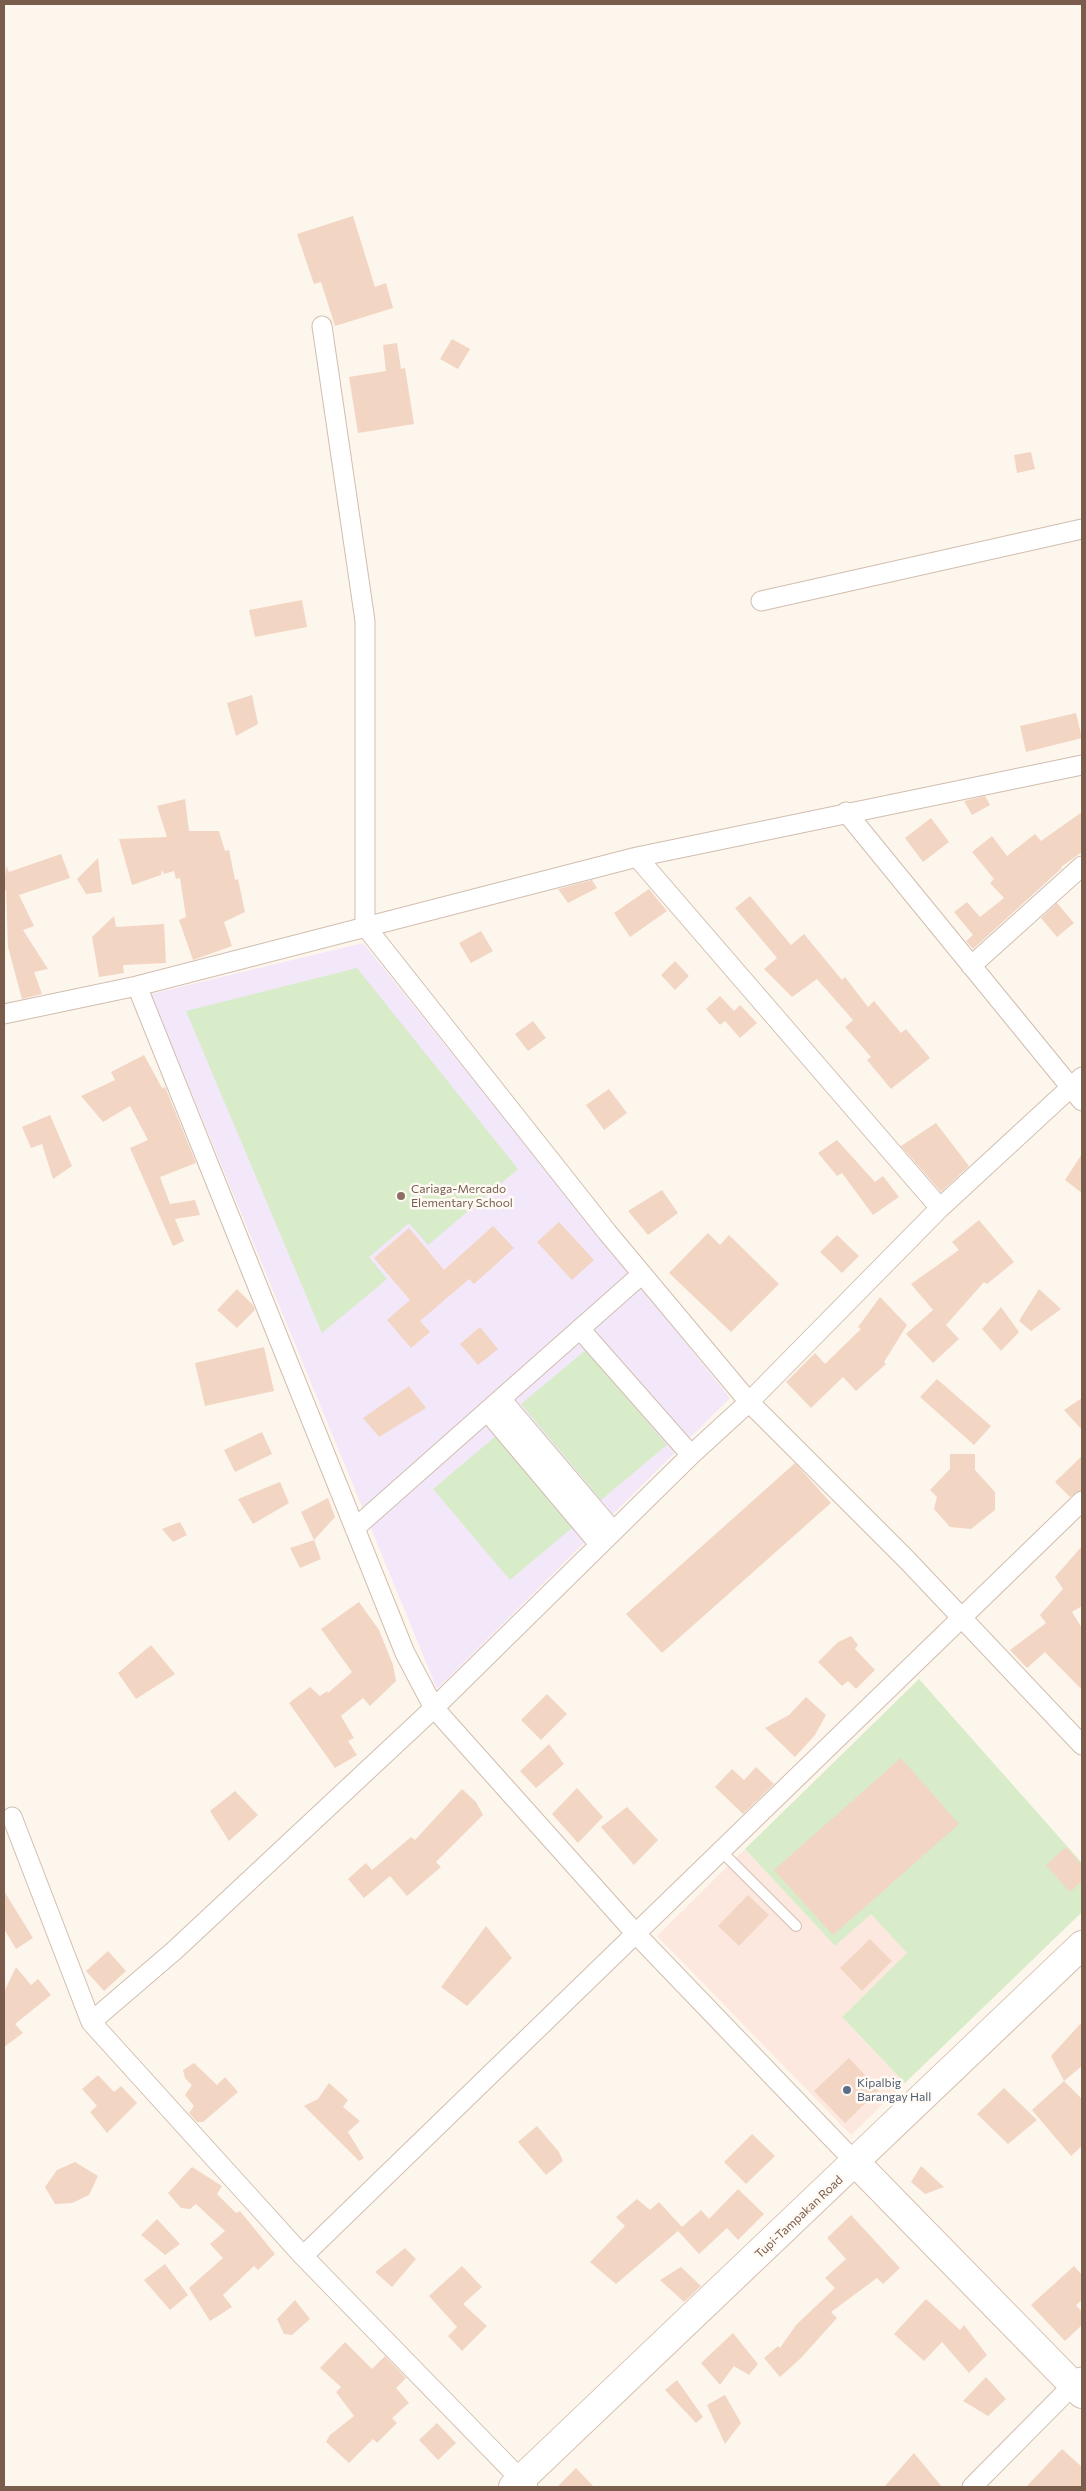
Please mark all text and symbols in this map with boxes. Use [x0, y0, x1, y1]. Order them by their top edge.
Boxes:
place label: Cariaga-Mercado Elementary School [411, 1182, 513, 1210]
marker: Cariaga-Mercado Elementary School [395, 1190, 407, 1202]
place label: Kipalbig Barangay Hall [857, 2076, 931, 2104]
marker: Kipalbig Barangay Hall [841, 2084, 853, 2096]
street label: Tupi-Tampakan Road [752, 2173, 846, 2261]

